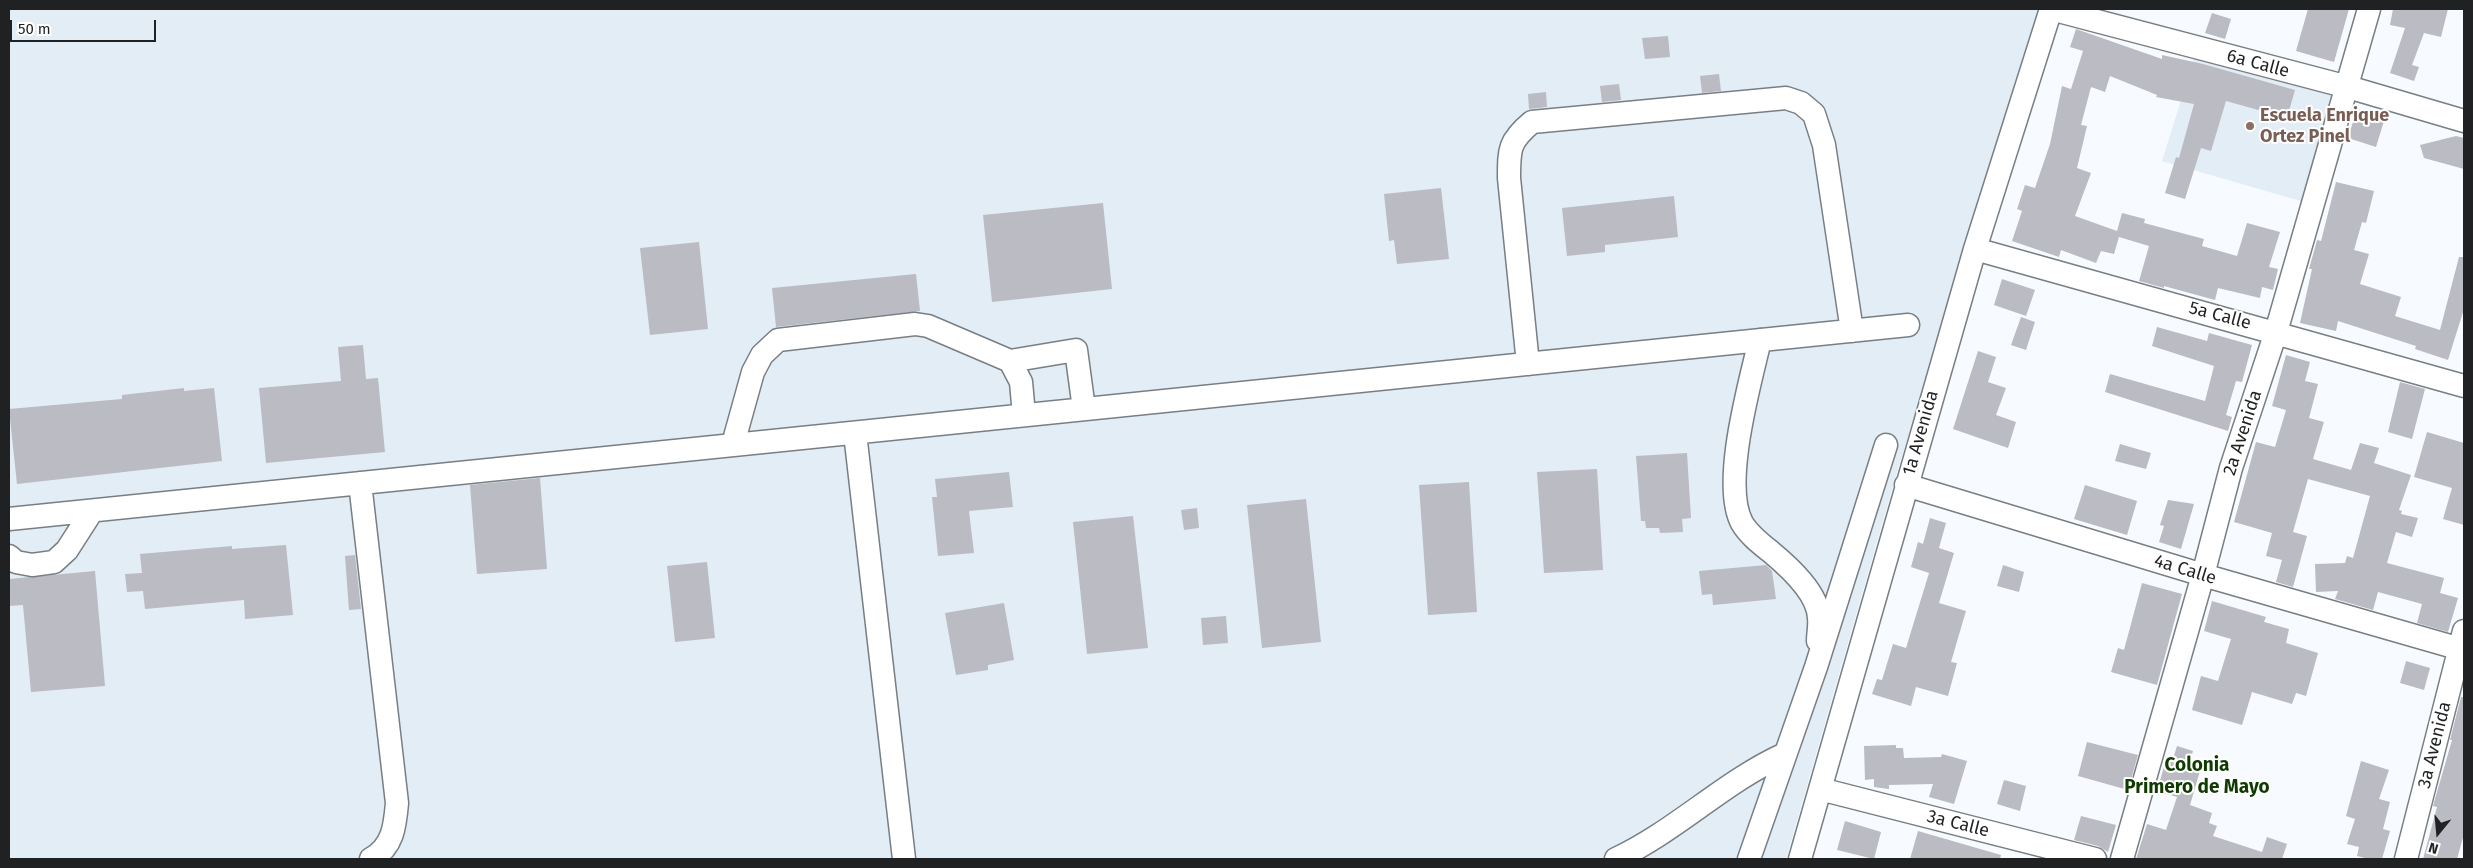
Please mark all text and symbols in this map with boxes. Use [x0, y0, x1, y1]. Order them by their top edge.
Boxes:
scale bar [12, 10, 159, 42]
text: 50 m [18, 20, 51, 38]
street label: 6a Calle [2224, 45, 2292, 83]
place label: Escuela Enrique Ortez Pinel [2260, 105, 2389, 148]
marker: Escuela Enrique Ortez Pinel [2244, 120, 2256, 132]
street label: 5a Calle [2187, 297, 2253, 335]
street label: 1a Avenida [1899, 388, 1943, 478]
street label: 2a Avenida [2219, 388, 2267, 478]
street label: 4a Calle [2151, 550, 2219, 590]
street label: 3a Avenida [2414, 699, 2456, 791]
district label: Colonia Primero de Mayo [2124, 755, 2270, 799]
street label: 3a Calle [1925, 806, 1991, 842]
north arrow [2413, 808, 2463, 858]
text: N [2427, 838, 2440, 857]

